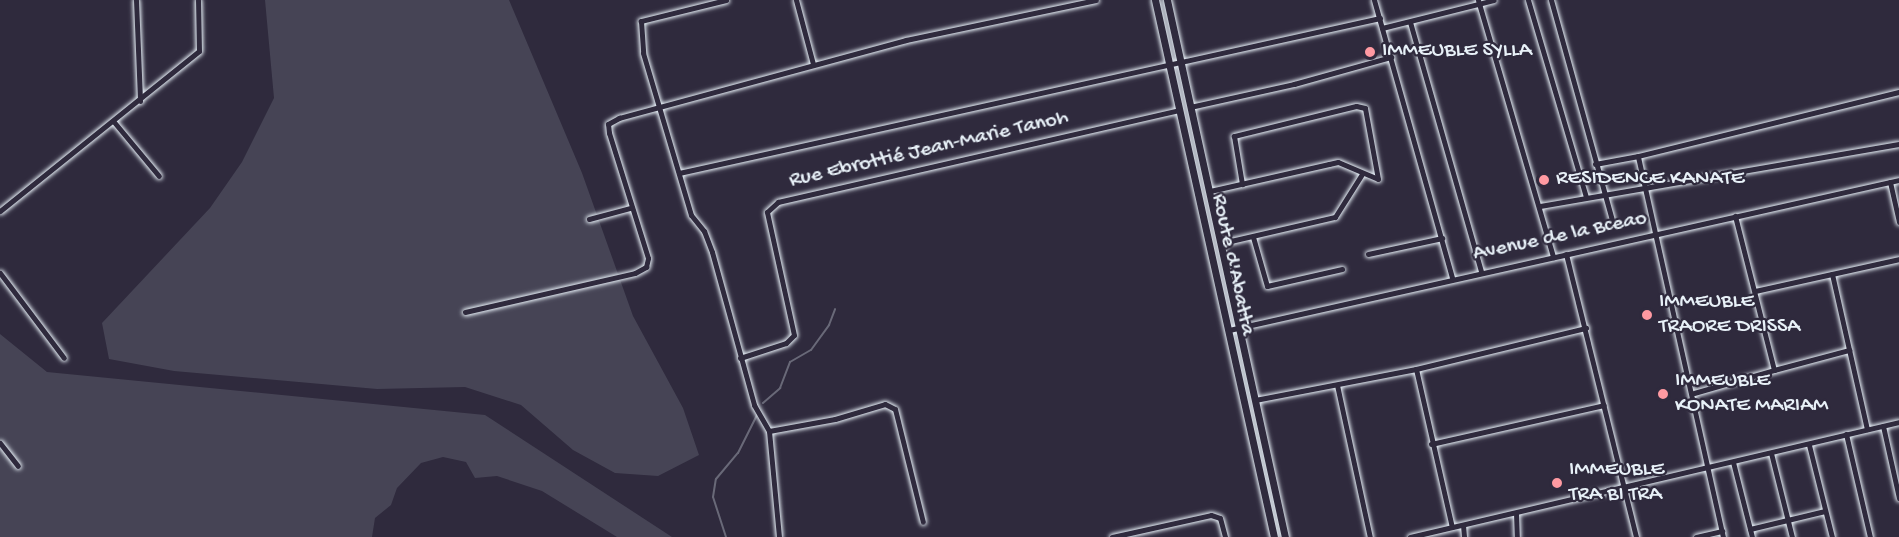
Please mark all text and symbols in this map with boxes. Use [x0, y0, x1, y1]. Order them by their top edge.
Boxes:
place label: IMMEUBLE SYLLA [1382, 39, 1532, 65]
marker: IMMEUBLE SYLLA [1363, 45, 1377, 59]
street label: Rue Ebrottié Jean-Marie Tanoh [787, 105, 1071, 195]
place label: RESIDENCE KANATE [1556, 167, 1745, 193]
marker: RESIDENCE KANATE [1537, 173, 1551, 187]
street label: Route d'Abatta [1204, 192, 1260, 338]
street label: Avenue de la Bceao [1471, 206, 1649, 268]
place label: IMMEUBLE TRAORE DRISSA [1659, 289, 1800, 340]
marker: IMMEUBLE TRAORE DRISSA [1640, 308, 1654, 322]
place label: IMMEUBLE KONATE MARIAM [1675, 368, 1828, 420]
marker: IMMEUBLE KONATE MARIAM [1656, 387, 1670, 401]
place label: IMMEUBLE TRA BI TRA [1569, 457, 1664, 508]
marker: IMMEUBLE TRA BI TRA [1550, 476, 1564, 490]

